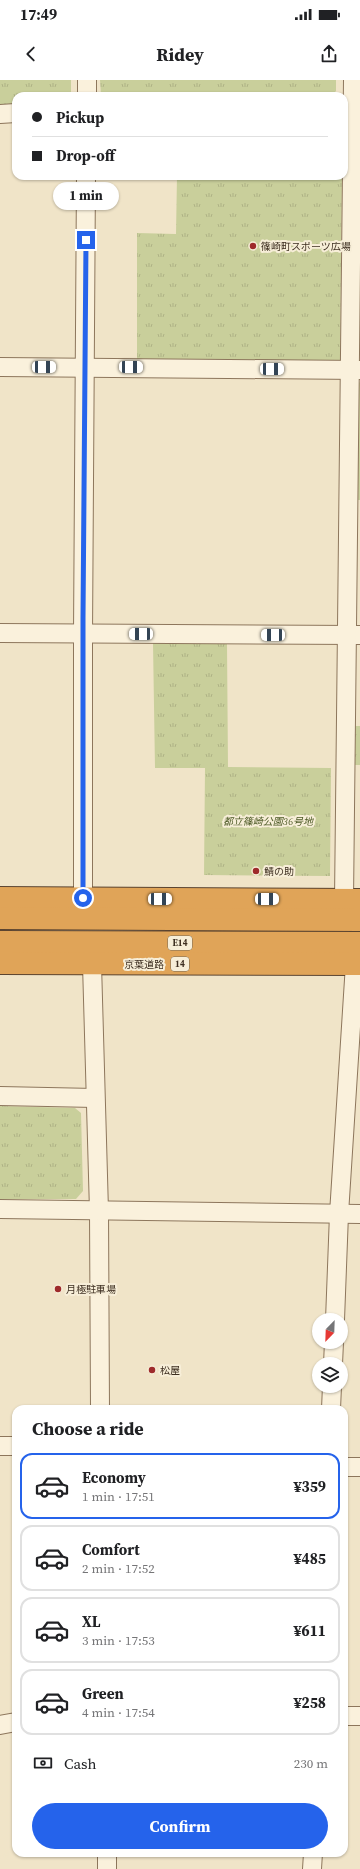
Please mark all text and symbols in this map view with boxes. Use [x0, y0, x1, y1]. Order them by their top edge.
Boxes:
text: 17:49 [20, 4, 57, 25]
text: Ridey [156, 42, 204, 67]
icon: back [20, 43, 42, 65]
icon: share [318, 43, 340, 65]
text: Pickup [56, 107, 104, 128]
text: Drop-off [56, 145, 115, 166]
callout: 1 min [53, 182, 119, 210]
text: 1 min [69, 187, 103, 204]
route end [77, 231, 95, 249]
place label: 篠崎町スポーツ広場 [261, 240, 351, 253]
marker: 篠崎町スポーツ広場 [248, 241, 258, 251]
car [32, 361, 56, 373]
car [119, 361, 143, 373]
car [260, 363, 284, 375]
car [129, 628, 153, 640]
car [261, 629, 285, 641]
park label: 都立篠崎公園36号地 [223, 815, 314, 828]
place label: 鯖の助 [264, 865, 294, 878]
marker: 鯖の助 [251, 866, 261, 876]
route start [74, 889, 92, 907]
car [148, 893, 172, 905]
car [255, 893, 279, 905]
road number: E14 [168, 936, 192, 950]
road number: 14 [171, 957, 189, 971]
street label: 京葉道路 [124, 958, 164, 971]
place label: 月極駐車場 [66, 1283, 116, 1296]
marker: 月極駐車場 [53, 1284, 63, 1294]
north arrow [312, 1313, 348, 1349]
map controls [312, 1313, 348, 1393]
button: layers [312, 1357, 348, 1393]
place label: 松屋 [160, 1364, 180, 1377]
marker: 松屋 [147, 1365, 157, 1375]
text: Choose a ride [32, 1416, 144, 1441]
text: Economy [82, 1467, 146, 1488]
icon: car [34, 1468, 70, 1504]
text: ¥359 [293, 1476, 326, 1497]
text: 1 min · 17:51 [82, 1488, 155, 1505]
text: Comfort [82, 1539, 140, 1560]
icon: car [34, 1540, 70, 1576]
text: ¥485 [293, 1548, 326, 1569]
text: 2 min · 17:52 [82, 1560, 155, 1577]
text: XL [82, 1611, 101, 1632]
icon: car [34, 1612, 70, 1648]
text: ¥611 [293, 1620, 326, 1641]
text: 3 min · 17:53 [82, 1632, 155, 1649]
text: Green [82, 1683, 124, 1704]
icon: car [34, 1684, 70, 1720]
text: ¥258 [293, 1692, 326, 1713]
text: 4 min · 17:54 [82, 1704, 155, 1721]
icon: cash [32, 1752, 54, 1774]
text: Cash [64, 1753, 96, 1774]
text: 230 m [294, 1755, 328, 1772]
button: Confirm [32, 1803, 328, 1849]

